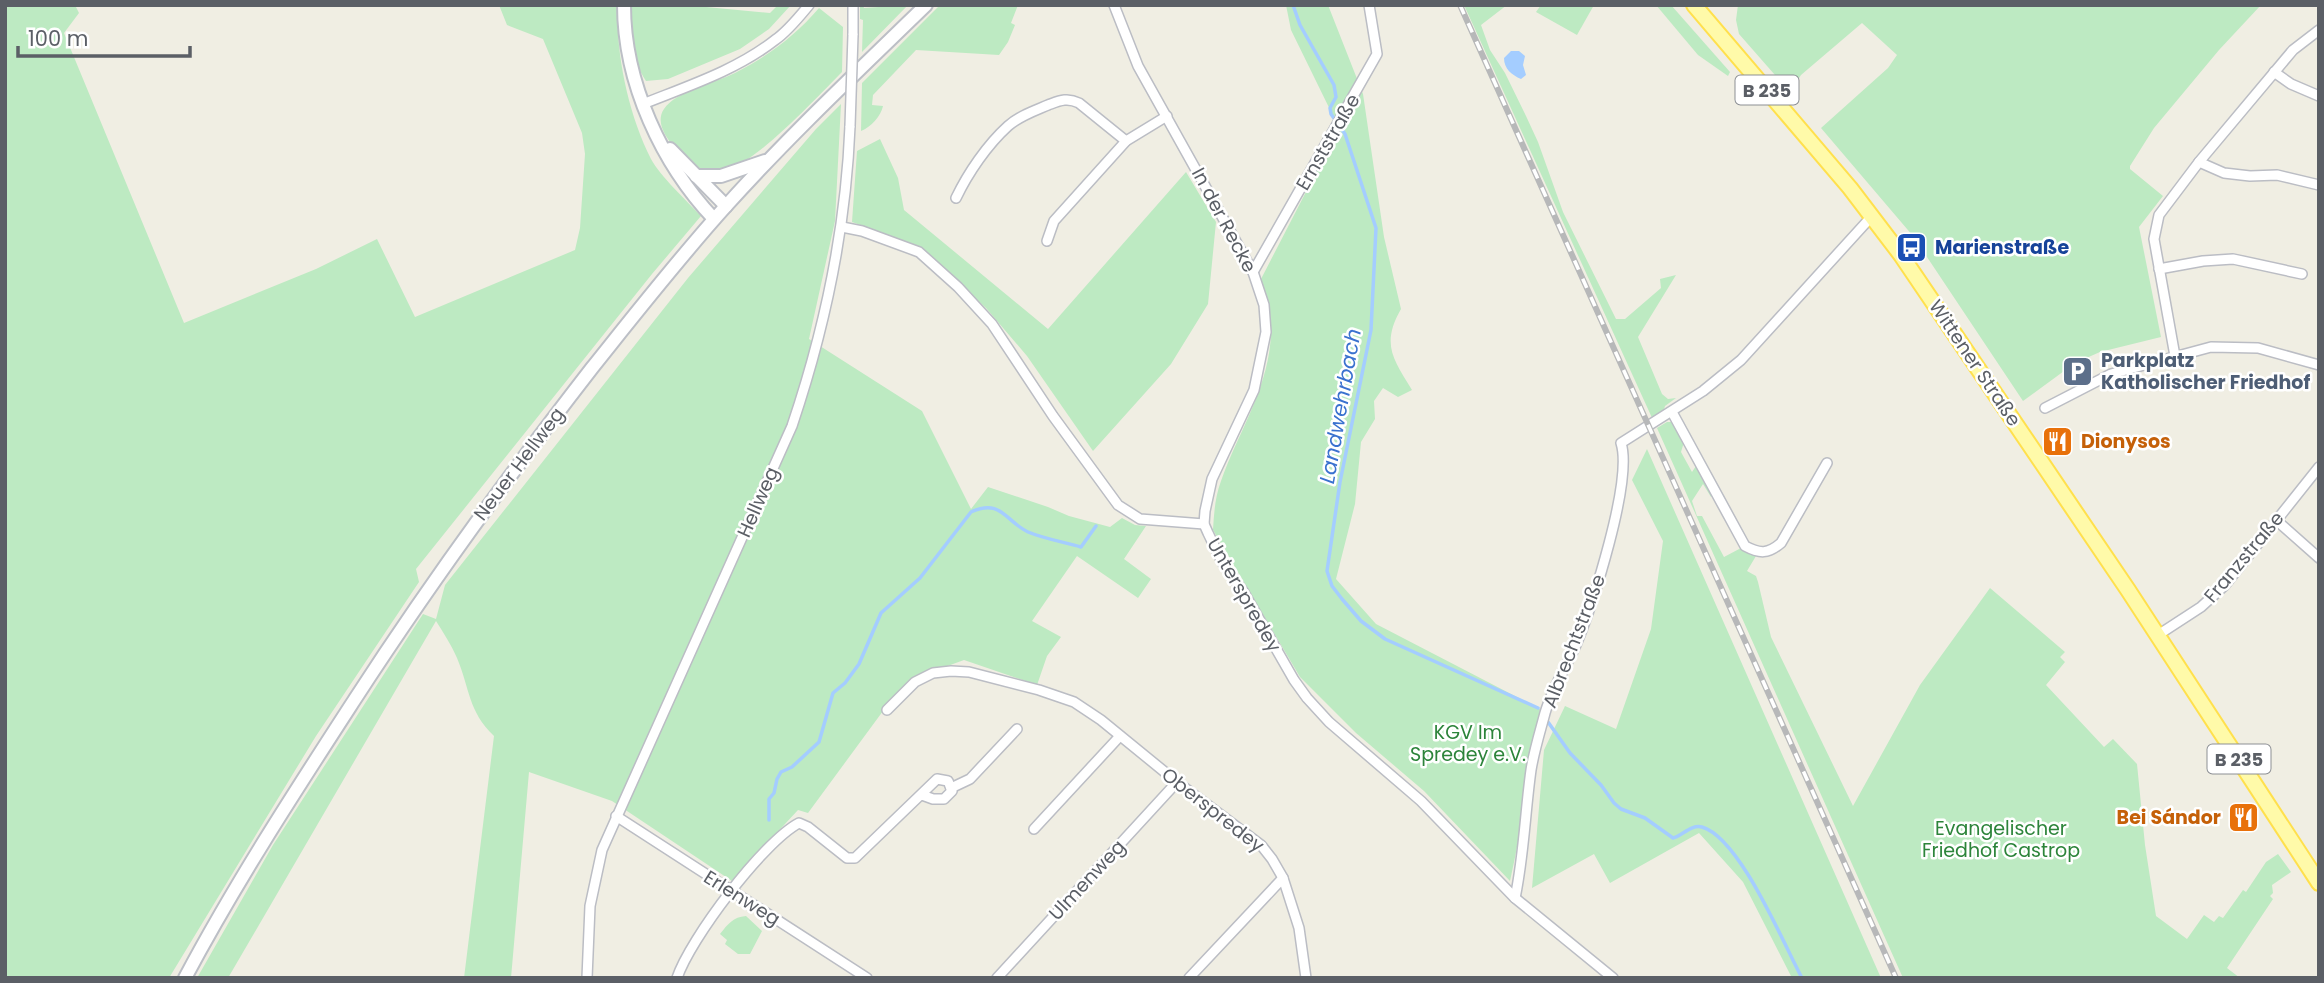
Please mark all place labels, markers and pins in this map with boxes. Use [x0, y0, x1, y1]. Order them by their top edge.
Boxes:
bus stop icon: Marienstraße [1895, 230, 1929, 264]
place label: Marienstraße [1935, 234, 2069, 261]
place label: Parkplatz Katholischer Friedhof [2101, 347, 2310, 396]
parking icon: Parkplatz Katholischer Friedhof [2061, 354, 2095, 388]
restaurant icon: Dionysos [2041, 424, 2075, 458]
place label: Dionysos [2081, 428, 2171, 455]
restaurant icon: Bei Sándor [2227, 800, 2261, 834]
place label: Bei Sándor [2117, 804, 2221, 831]

